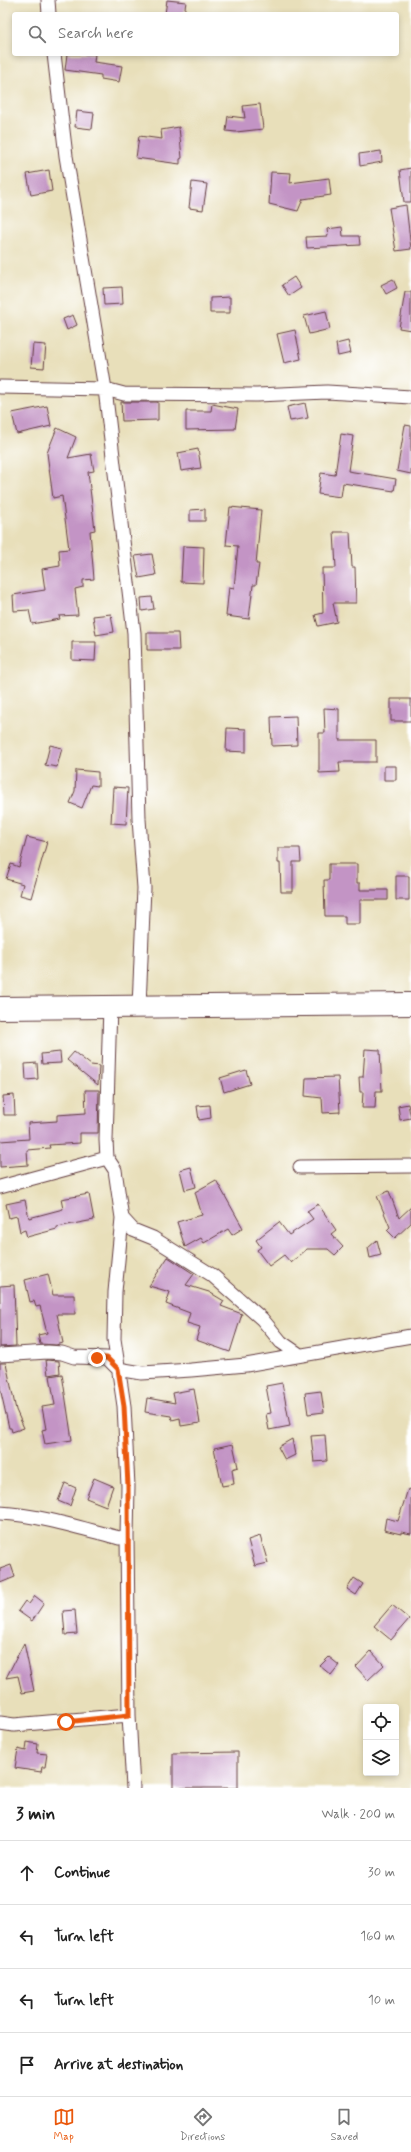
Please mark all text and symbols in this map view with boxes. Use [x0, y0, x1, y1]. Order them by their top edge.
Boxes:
search box [12, 12, 399, 56]
icon: search [26, 23, 48, 45]
text: Search here [58, 24, 134, 44]
route end [88, 1349, 106, 1367]
map controls [363, 1704, 399, 1776]
button: locate [363, 1704, 399, 1740]
route start [57, 1713, 75, 1731]
button: layers [363, 1740, 399, 1776]
text: 3 min [16, 1803, 55, 1825]
text: Walk · 200 m [321, 1806, 395, 1823]
icon: ahead [16, 1862, 38, 1884]
text: Continue [54, 1863, 110, 1883]
text: 30 m [368, 1864, 395, 1881]
icon: left [16, 1926, 38, 1948]
text: Turn left [54, 1927, 114, 1947]
text: 160 m [360, 1928, 395, 1945]
icon: left [16, 1990, 38, 2012]
text: Turn left [54, 1991, 114, 2011]
text: 10 m [368, 1992, 395, 2009]
icon: arrive [16, 2054, 38, 2076]
text: Arrive at destination [54, 2055, 183, 2075]
tab: Map [53, 2106, 75, 2144]
tab: Directions [180, 2106, 225, 2144]
tab: Saved [331, 2106, 358, 2144]

